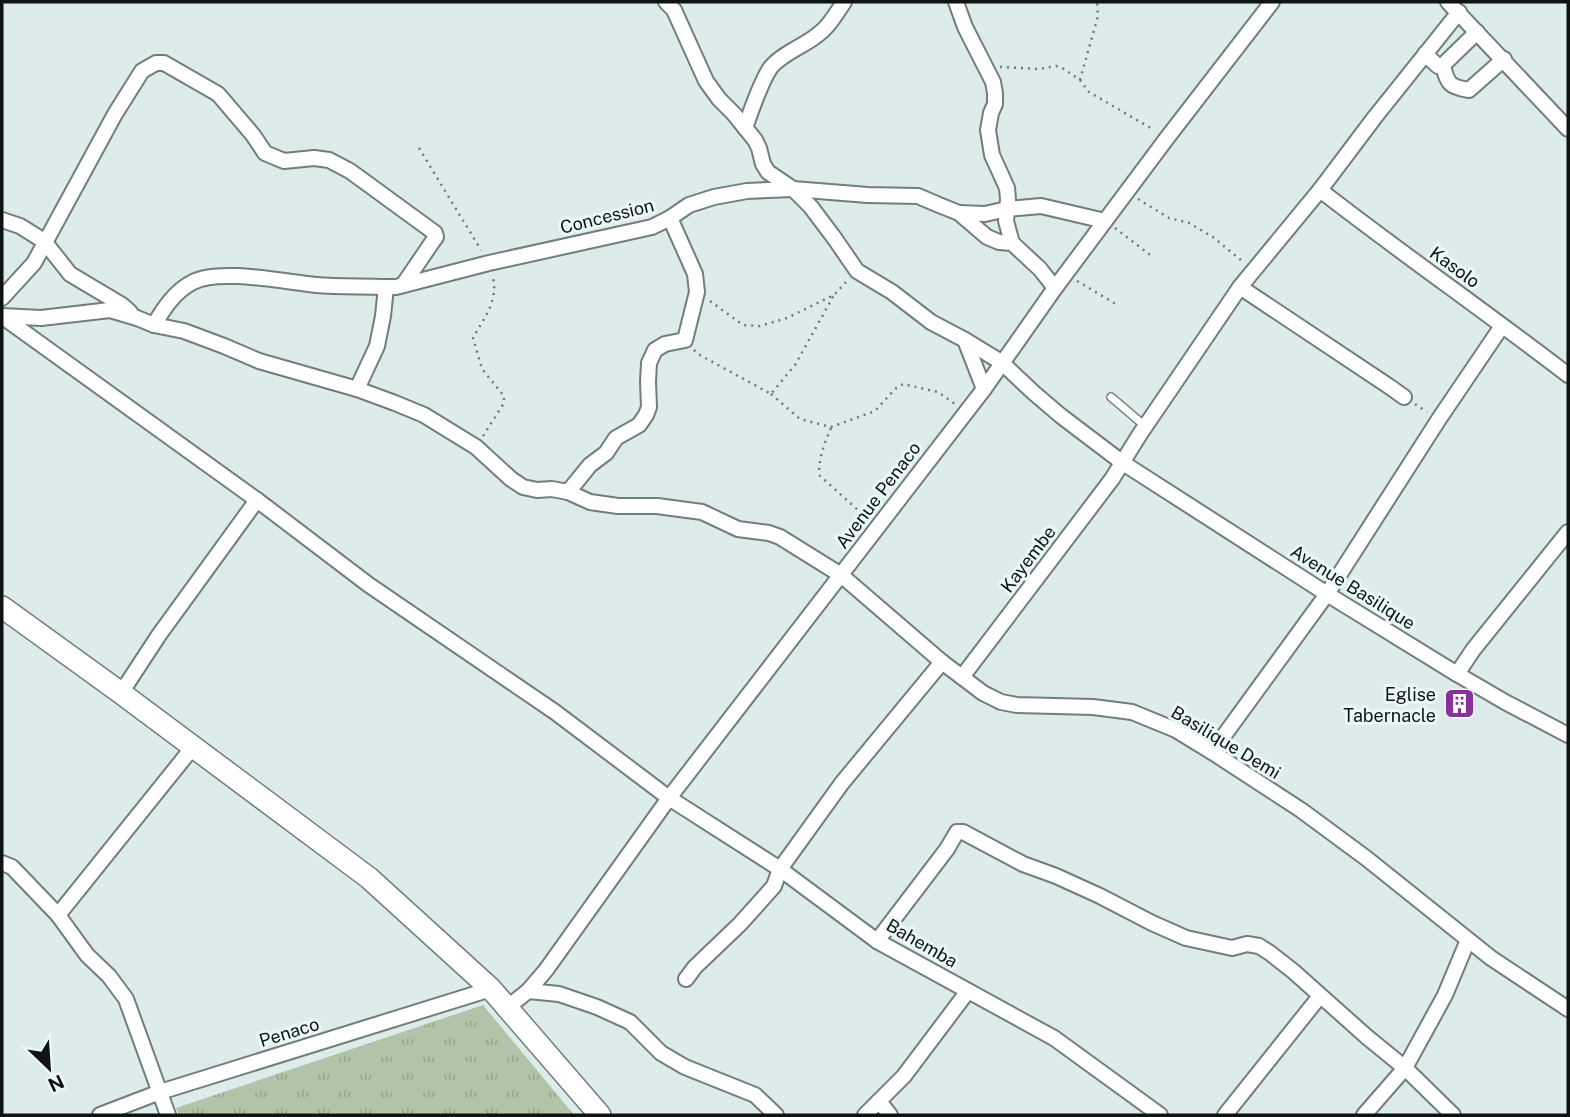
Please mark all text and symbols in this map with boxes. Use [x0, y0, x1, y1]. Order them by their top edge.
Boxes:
street label: Concession [558, 194, 656, 238]
street label: Kasolo [1426, 242, 1484, 292]
street label: Avenue Penaco [831, 438, 925, 552]
street label: Kayembe [996, 522, 1060, 596]
street label: Avenue Basilique [1287, 540, 1419, 634]
place label: Eglise Tabernacle [1343, 684, 1436, 726]
building icon: Eglise Tabernacle [1442, 687, 1476, 721]
street label: Basilique Demi [1168, 701, 1284, 783]
street label: Bahemba [883, 914, 961, 972]
street label: Penaco [256, 1013, 322, 1051]
north arrow [14, 1033, 84, 1103]
text: N [45, 1070, 68, 1097]

